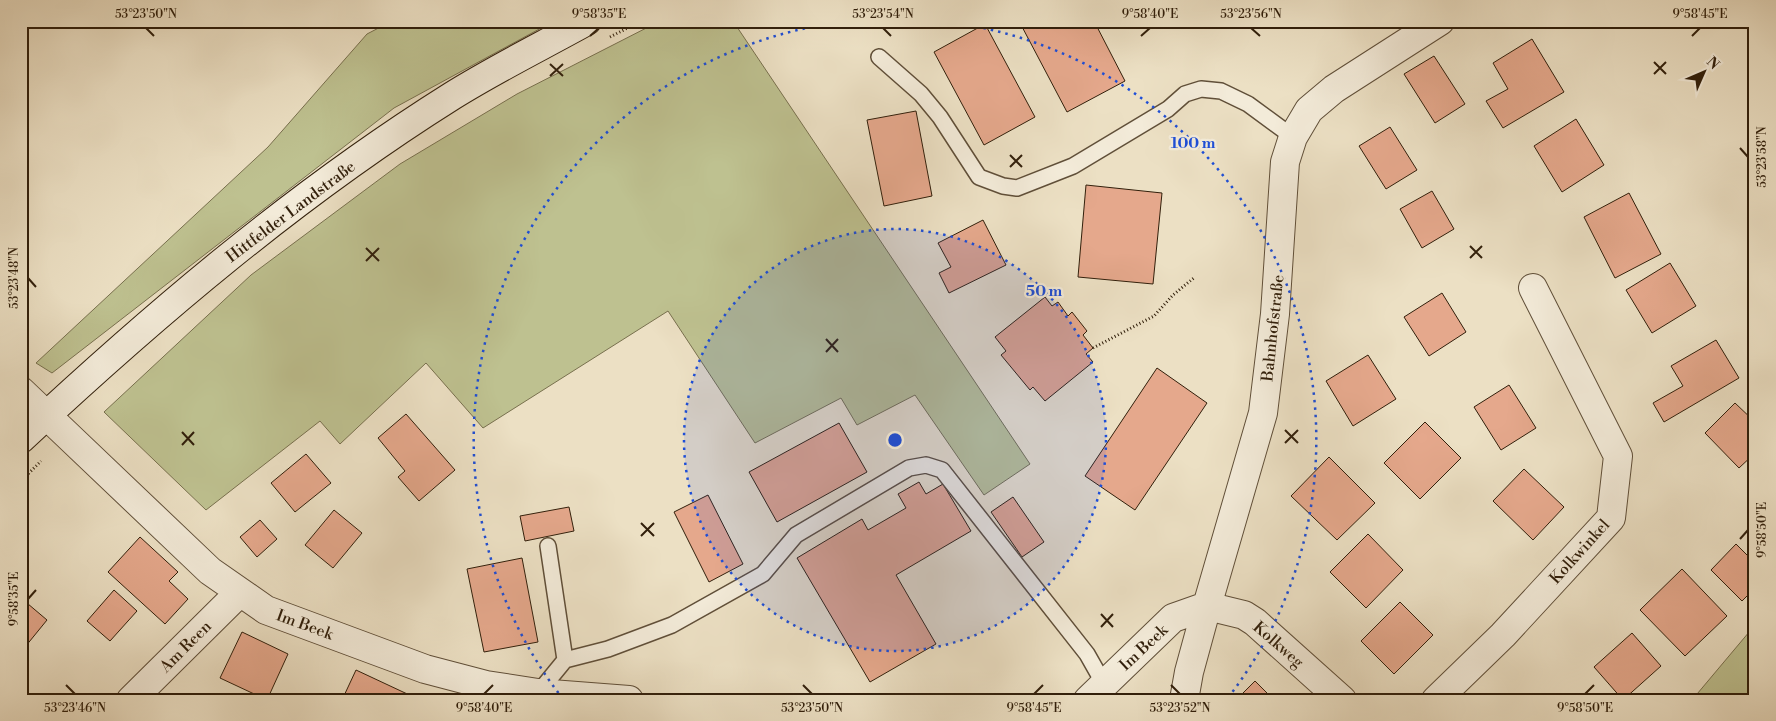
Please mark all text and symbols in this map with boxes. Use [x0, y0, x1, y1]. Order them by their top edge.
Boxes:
text: 53°23'50"N [115, 7, 177, 22]
text: 9°58'35"E [572, 7, 626, 22]
text: 53°23'54"N [852, 7, 914, 22]
text: 9°58'40"E [1122, 7, 1178, 22]
text: 53°23'56"N [1220, 7, 1282, 22]
text: 9°58'45"E [1672, 7, 1728, 22]
north arrow [1678, 48, 1728, 98]
text: N [1702, 53, 1723, 74]
text: 53°23'58"N [1755, 126, 1770, 188]
text: 100 m [1171, 134, 1216, 153]
street label: Hittfelder Landstraße [222, 157, 359, 267]
text: 53°23'48"N [7, 247, 22, 309]
street label: Bahnhofstraße [1257, 274, 1289, 384]
text: 50 m [1026, 282, 1062, 301]
centre of rings [886, 431, 904, 449]
text: 9°58'50"E [1755, 502, 1770, 558]
street label: Kolkwinkel [1545, 515, 1614, 588]
text: 9°58'35"E [7, 572, 22, 626]
street label: Im Beek [273, 605, 337, 645]
street label: Am Reen [155, 616, 216, 677]
street label: Kolkweg [1249, 617, 1308, 673]
street label: Im Beek [1115, 619, 1173, 675]
text: 53°23'46"N [44, 701, 106, 716]
text: 9°58'40"E [456, 701, 512, 716]
text: 53°23'50"N [781, 701, 843, 716]
text: 9°58'45"E [1006, 701, 1062, 716]
text: 53°23'52"N [1150, 701, 1210, 716]
text: 9°58'50"E [1557, 701, 1613, 716]

